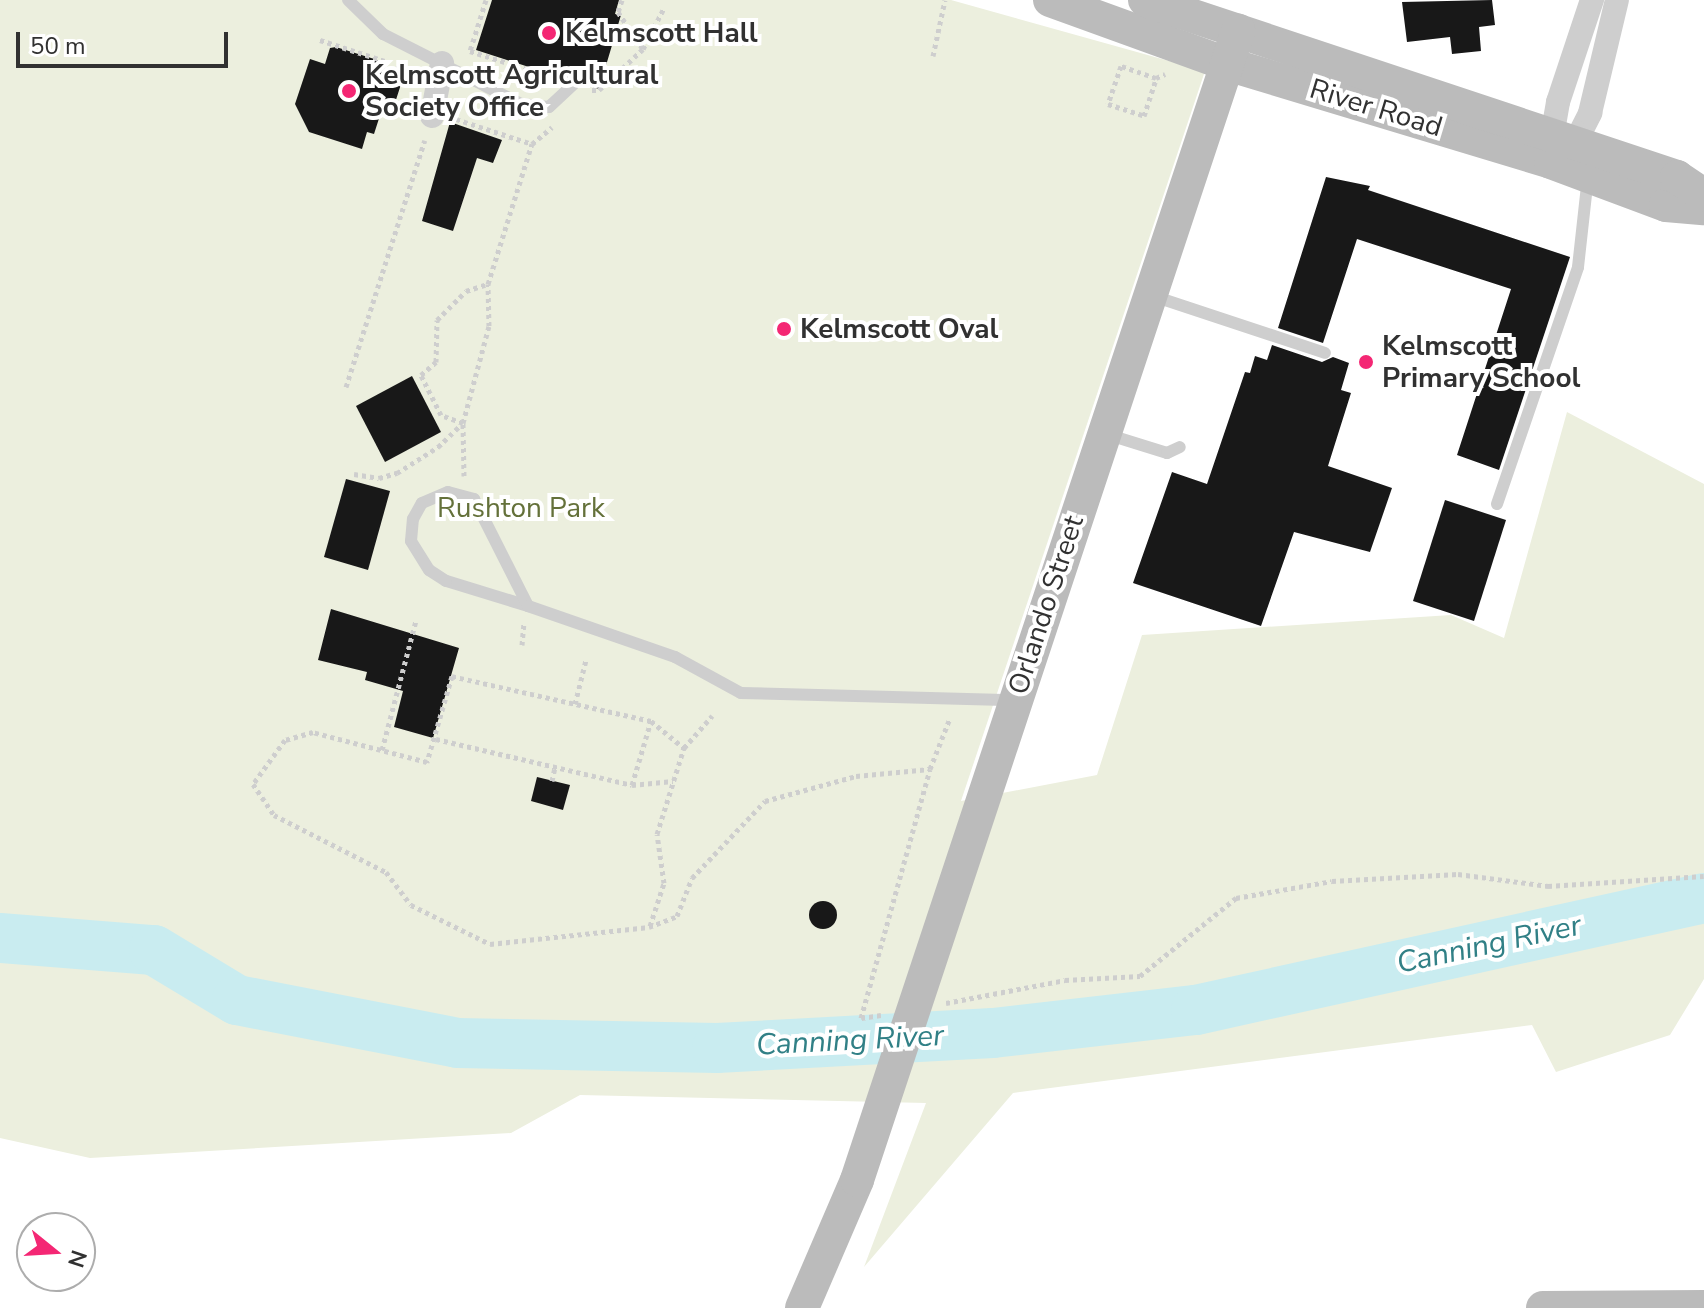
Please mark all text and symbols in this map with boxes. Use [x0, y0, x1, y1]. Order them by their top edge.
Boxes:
scale bar [20, 16, 232, 66]
place label: Kelmscott Hall [565, 16, 758, 50]
marker: Kelmscott Hall [540, 24, 558, 42]
text: 50 m [30, 30, 86, 62]
place label: Kelmscott Agricultural Society Office [365, 58, 659, 124]
street label: River Road [1306, 72, 1446, 144]
marker: Kelmscott Agricultural Society Office [340, 82, 358, 100]
place label: Kelmscott Oval [800, 312, 998, 346]
marker: Kelmscott Oval [775, 320, 793, 338]
place label: Kelmscott Primary School [1382, 329, 1581, 395]
marker: Kelmscott Primary School [1357, 353, 1375, 371]
park label: Rushton Park [437, 491, 605, 525]
street label: Orlando Street [1001, 511, 1091, 699]
water label: Canning River [1393, 908, 1585, 982]
water label: Canning River [755, 1018, 945, 1064]
north arrow [16, 1212, 96, 1292]
text: N [60, 1246, 94, 1271]

